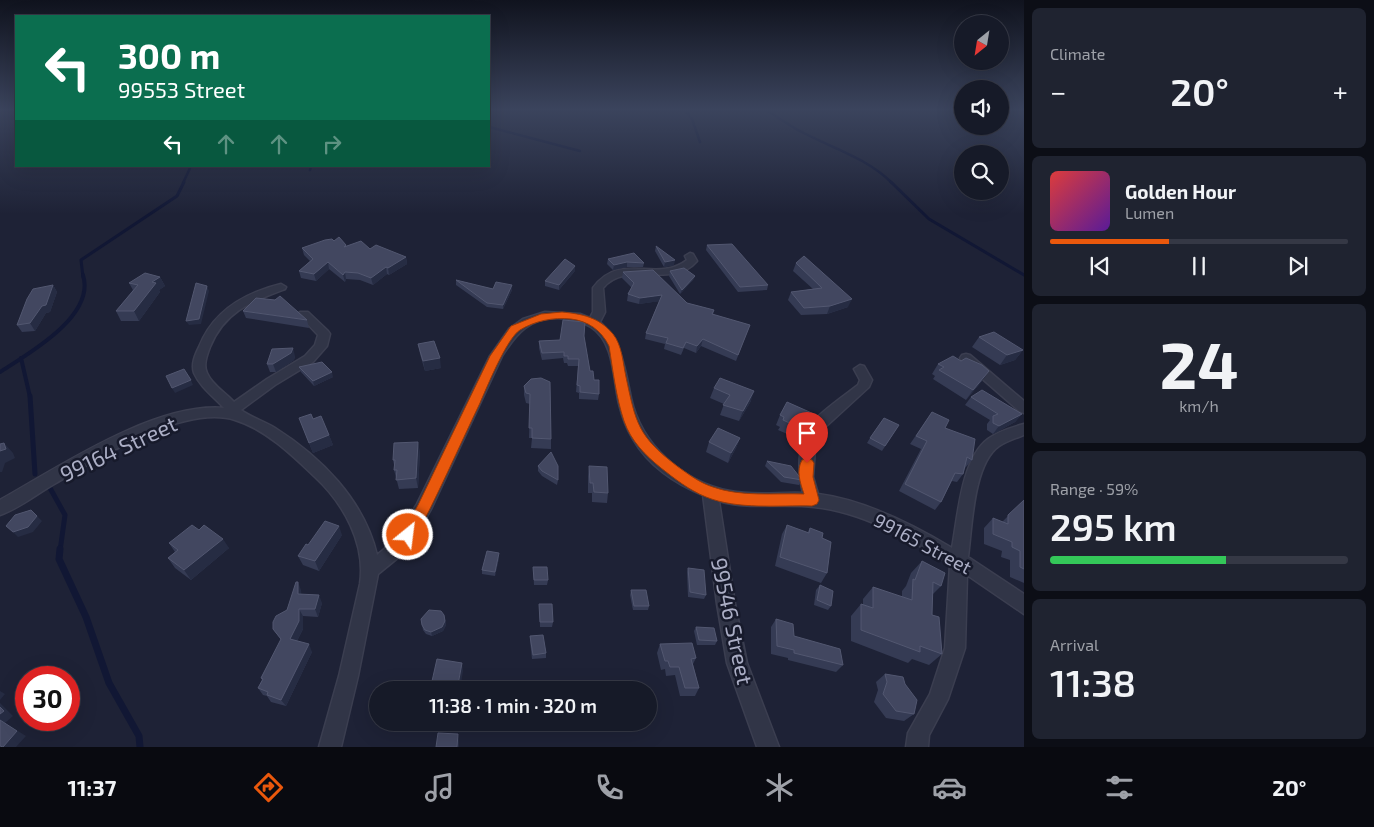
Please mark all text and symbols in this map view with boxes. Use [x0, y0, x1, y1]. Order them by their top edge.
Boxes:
north arrow [954, 15, 1009, 70]
map controls [954, 15, 1009, 200]
text: 300 m [118, 34, 220, 76]
icon: left [35, 35, 100, 100]
text: Climate [1050, 44, 1105, 63]
text: 20° [1170, 68, 1229, 114]
text: − [1050, 74, 1066, 108]
text: + [1333, 74, 1348, 108]
text: 99553 Street [118, 76, 245, 102]
button: sound [954, 80, 1009, 135]
icon: left [159, 130, 187, 158]
icon: ahead [212, 130, 240, 158]
icon: ahead [265, 130, 293, 158]
icon: right [318, 130, 346, 158]
button: search [954, 145, 1009, 200]
text: Golden Hour [1125, 180, 1236, 203]
text: Lumen [1125, 203, 1174, 222]
icon: previous [1086, 252, 1114, 280]
icon: pause [1185, 252, 1213, 280]
icon: next [1284, 252, 1312, 280]
text: 24 [1159, 324, 1239, 402]
text: km/h [1179, 396, 1219, 415]
street label: 99164 Street [55, 410, 181, 486]
pin [786, 412, 828, 463]
icon: arrive [793, 419, 821, 447]
text: Range · 59% [1050, 479, 1138, 498]
text: 295 km [1050, 503, 1177, 549]
position arrow [381, 508, 433, 560]
street label: 99165 Street [870, 508, 976, 578]
street label: 99546 Street [707, 555, 759, 687]
text: Arrival [1050, 635, 1099, 654]
text: 11:38 [1050, 659, 1136, 705]
speed limit sign: 30 [15, 666, 80, 731]
text: 11:38 · 1 min · 320 m [429, 694, 597, 717]
icon: directions [251, 770, 286, 805]
icon: music [422, 770, 457, 805]
icon: phone [592, 770, 627, 805]
icon: climate [762, 770, 797, 805]
icon: car [932, 770, 967, 805]
icon: filters [1102, 770, 1137, 805]
text: 11:37 [68, 774, 116, 800]
text: 20° [1272, 774, 1306, 800]

